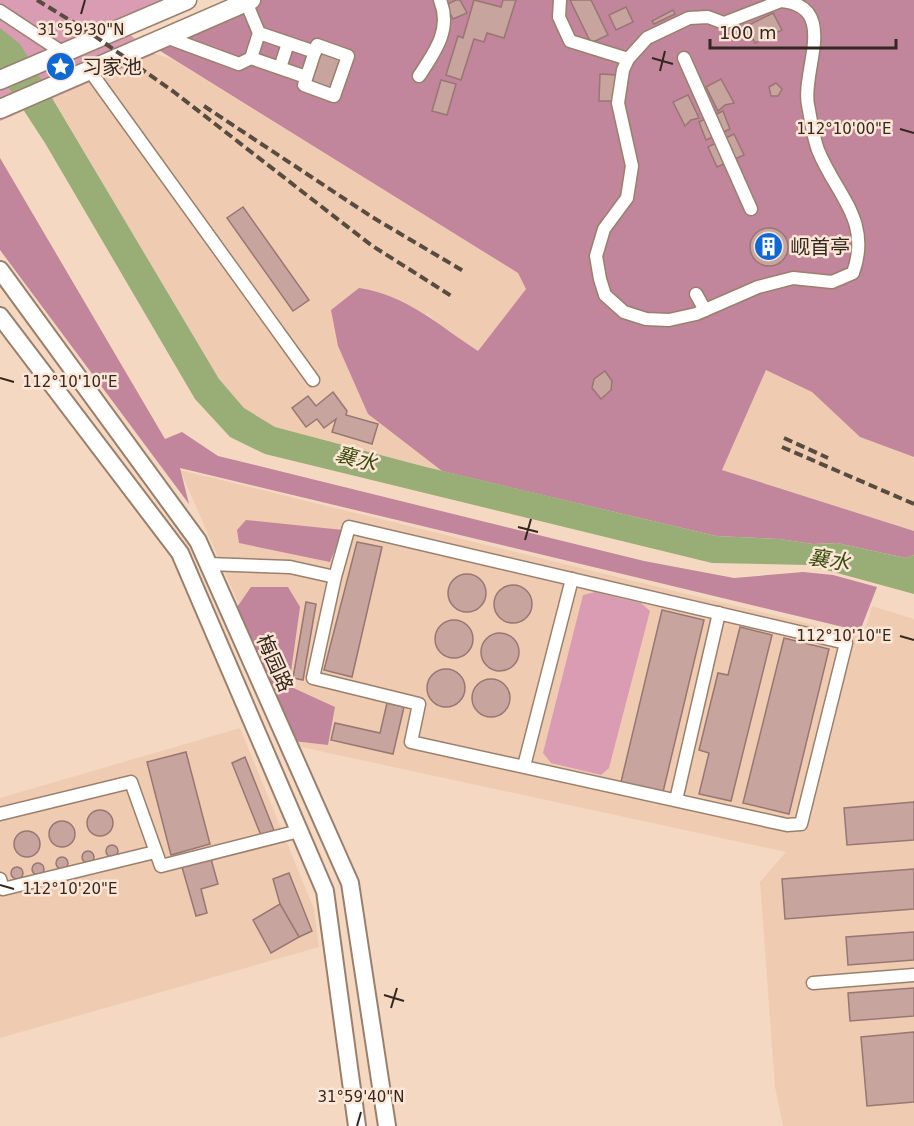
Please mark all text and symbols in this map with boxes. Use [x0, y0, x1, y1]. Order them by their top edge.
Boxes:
scale bar [710, 12, 896, 50]
text: 31°59'30"N [37, 21, 125, 39]
text: 100 m [719, 22, 777, 43]
place icon: 习家池 [45, 51, 77, 83]
place label: 习家池 [82, 55, 142, 79]
text: 112°10'00"E [797, 120, 891, 138]
building icon: 岘首亭 [753, 231, 785, 263]
place label: 岘首亭 [790, 235, 850, 259]
text: 112°10'10"E [23, 373, 117, 391]
water label: 襄水 [333, 442, 380, 476]
water label: 襄水 [806, 545, 853, 575]
text: 112°10'10"E [797, 627, 891, 645]
street label: 梅园路 [252, 631, 298, 695]
text: 112°10'20"E [23, 880, 117, 898]
text: 31°59'40"N [317, 1088, 405, 1106]

